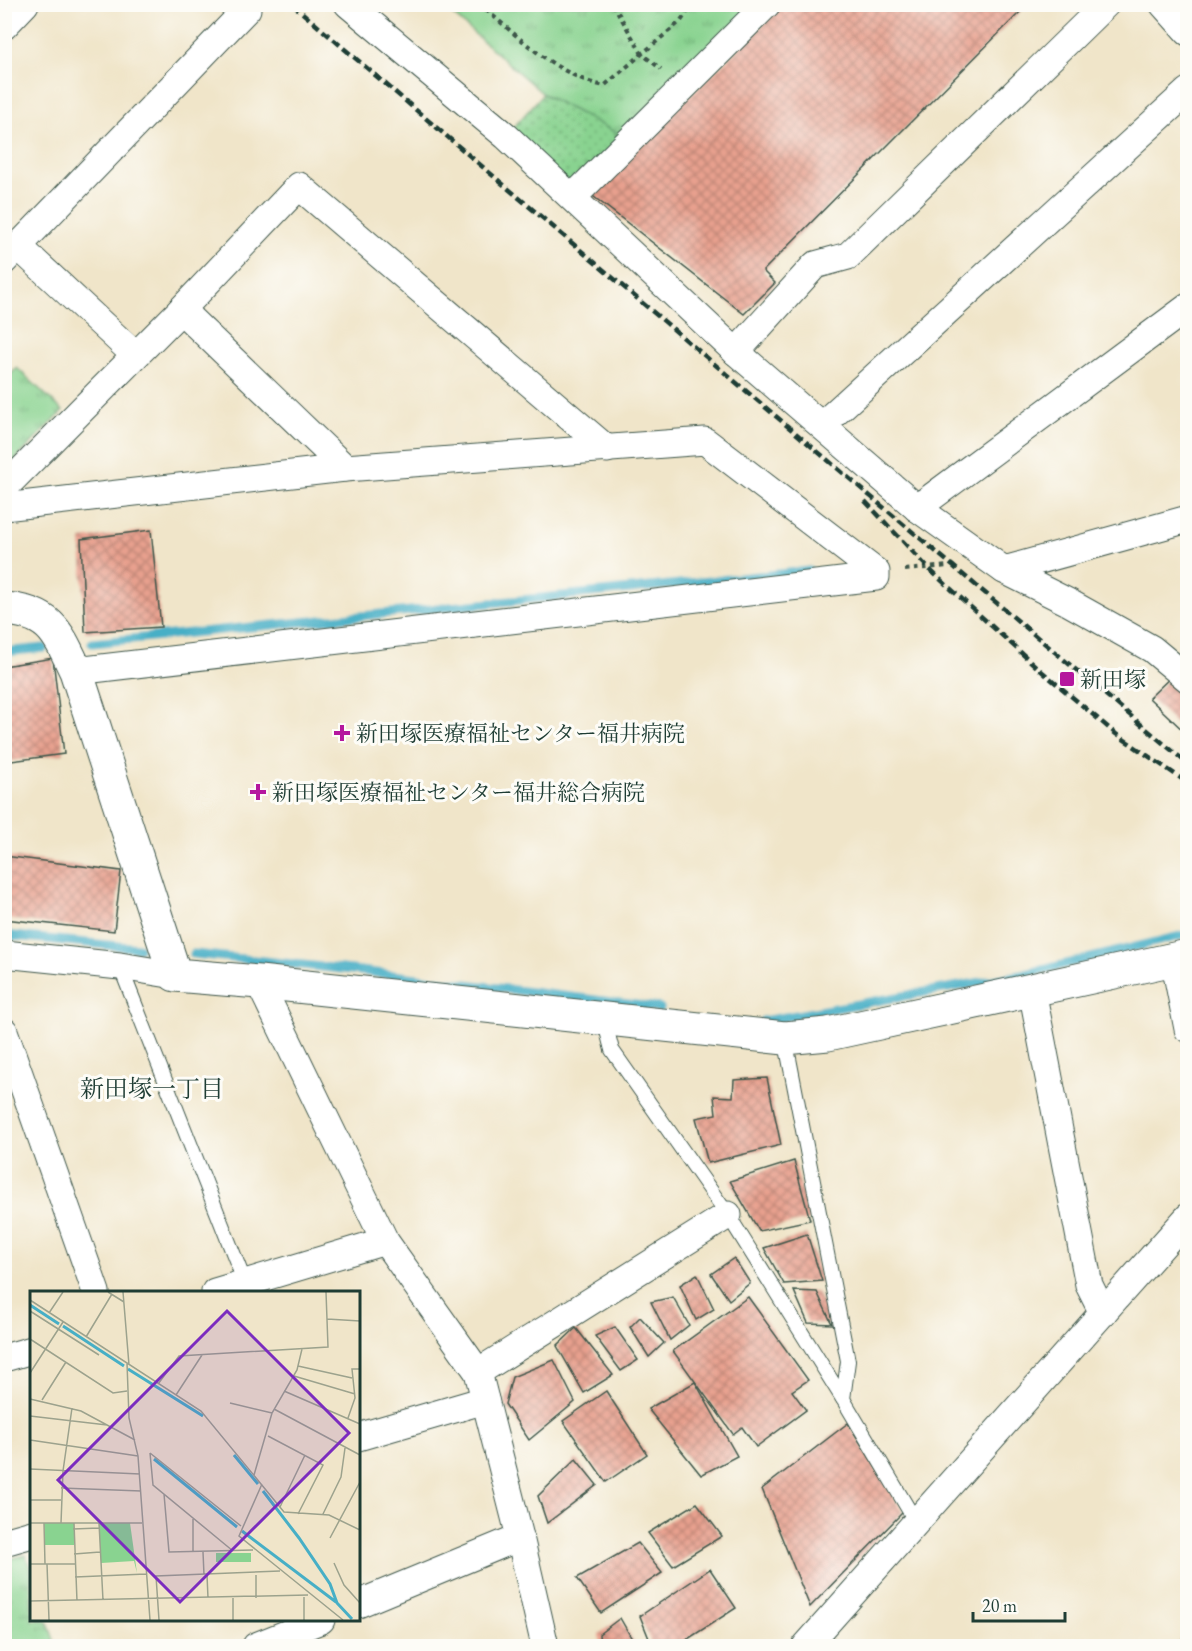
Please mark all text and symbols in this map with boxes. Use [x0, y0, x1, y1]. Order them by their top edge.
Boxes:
place label: 新田塚 [1080, 665, 1146, 694]
marker: 新田塚 [1058, 670, 1076, 688]
place label: 新田塚医療福祉センター福井病院 [356, 719, 685, 748]
marker: 新田塚医療福祉センター福井病院 [333, 724, 351, 742]
place label: 新田塚医療福祉センター福井総合病院 [272, 778, 645, 807]
marker: 新田塚医療福祉センター福井総合病院 [249, 783, 267, 801]
district label: 新田塚一丁目 [80, 1073, 224, 1104]
inset map [30, 1291, 360, 1621]
scale bar [973, 1585, 1064, 1623]
text: 20 m [982, 1594, 1017, 1617]

